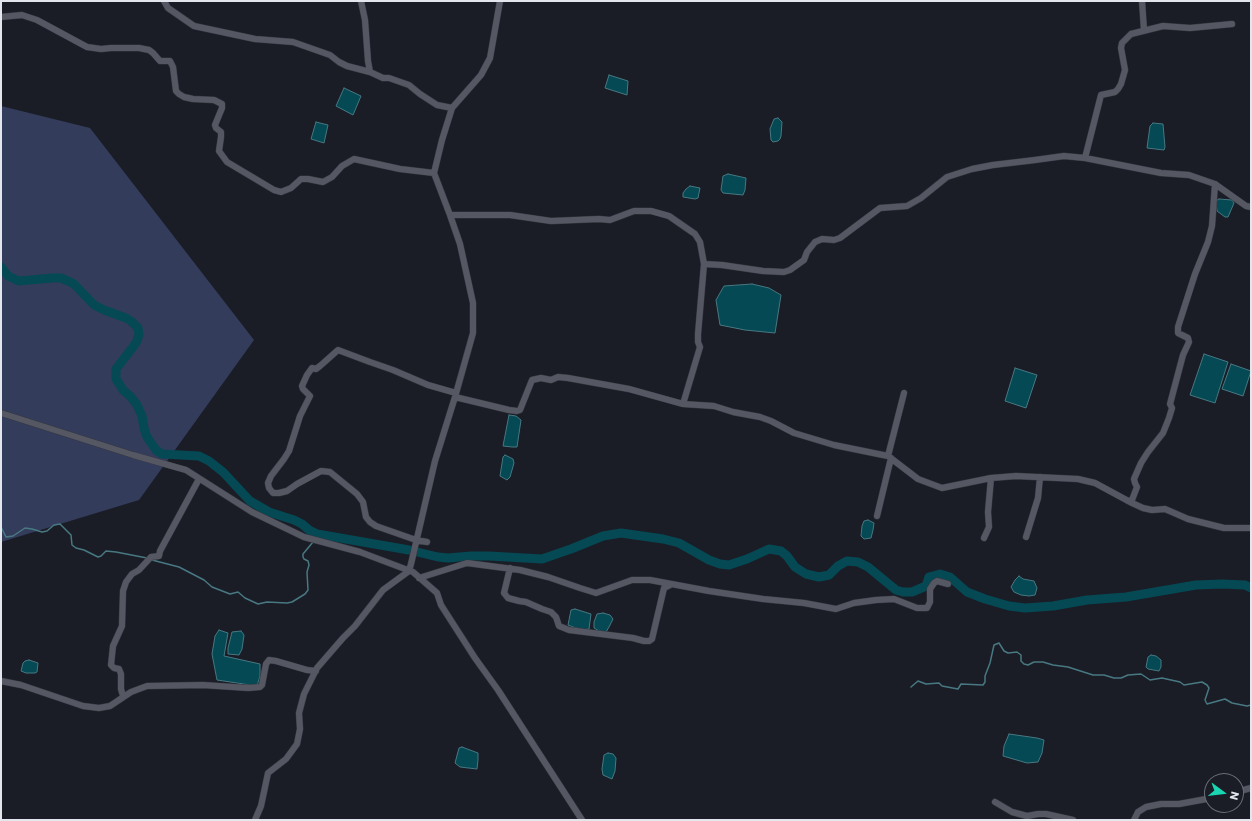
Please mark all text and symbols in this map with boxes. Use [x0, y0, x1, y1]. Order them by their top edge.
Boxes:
north arrow [1204, 773, 1244, 813]
text: N [1226, 790, 1243, 802]

